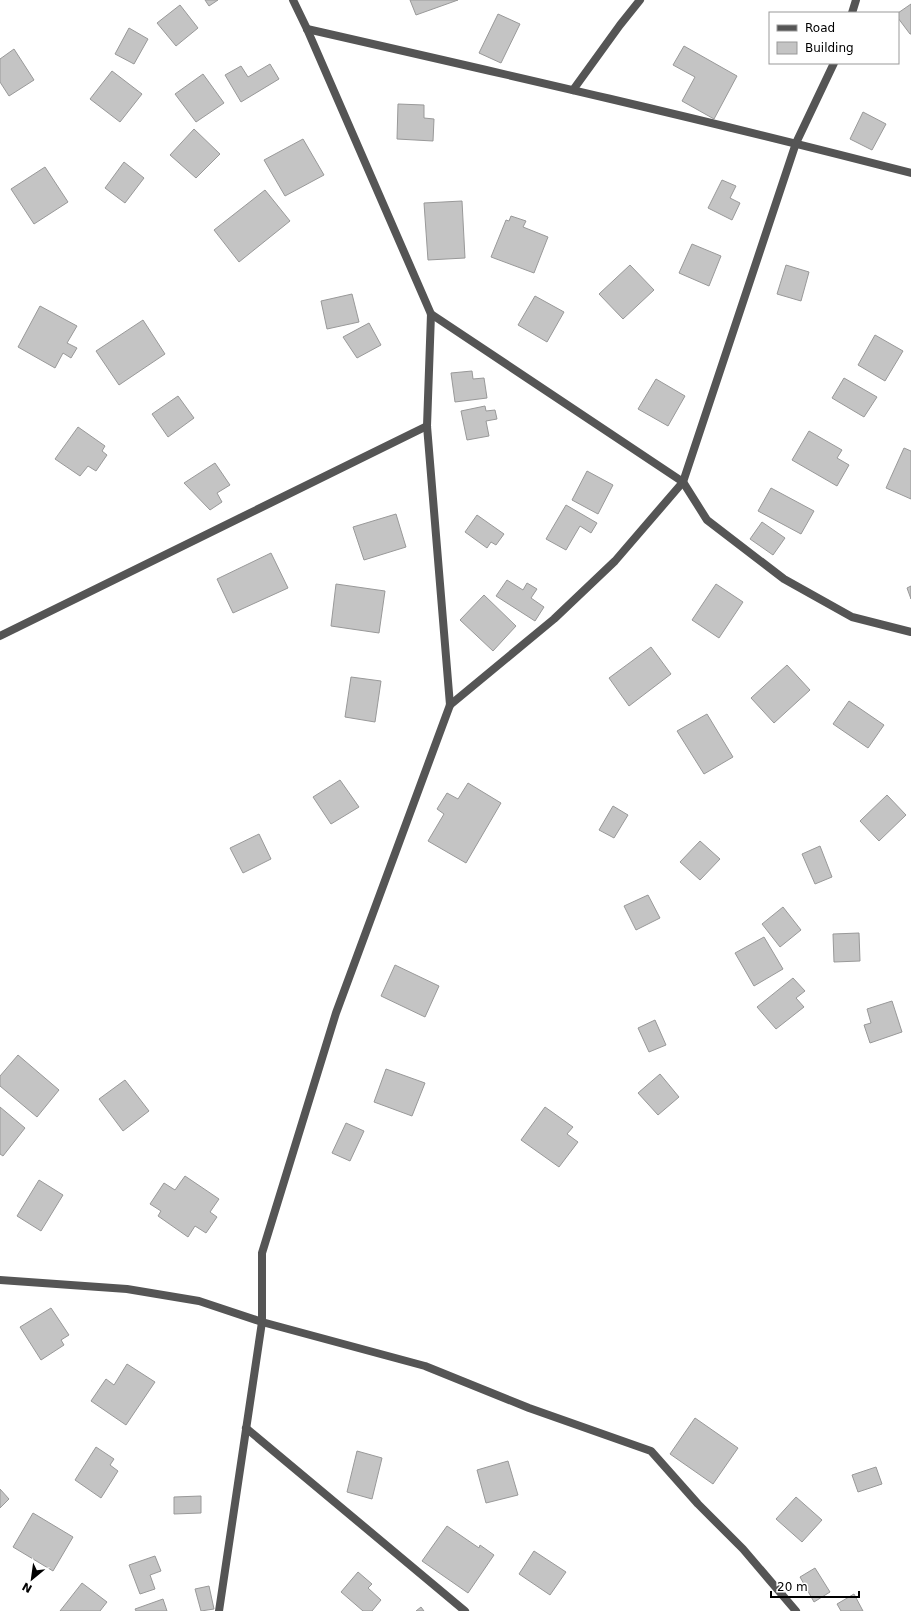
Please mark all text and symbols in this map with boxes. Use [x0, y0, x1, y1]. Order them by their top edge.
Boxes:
legend [769, 12, 899, 64]
text: Road [805, 21, 835, 35]
text: Building [805, 41, 854, 55]
north arrow [12, 1559, 52, 1599]
scale bar [771, 1573, 859, 1599]
text: N [20, 1579, 35, 1595]
text: 20 m [777, 1580, 808, 1594]

